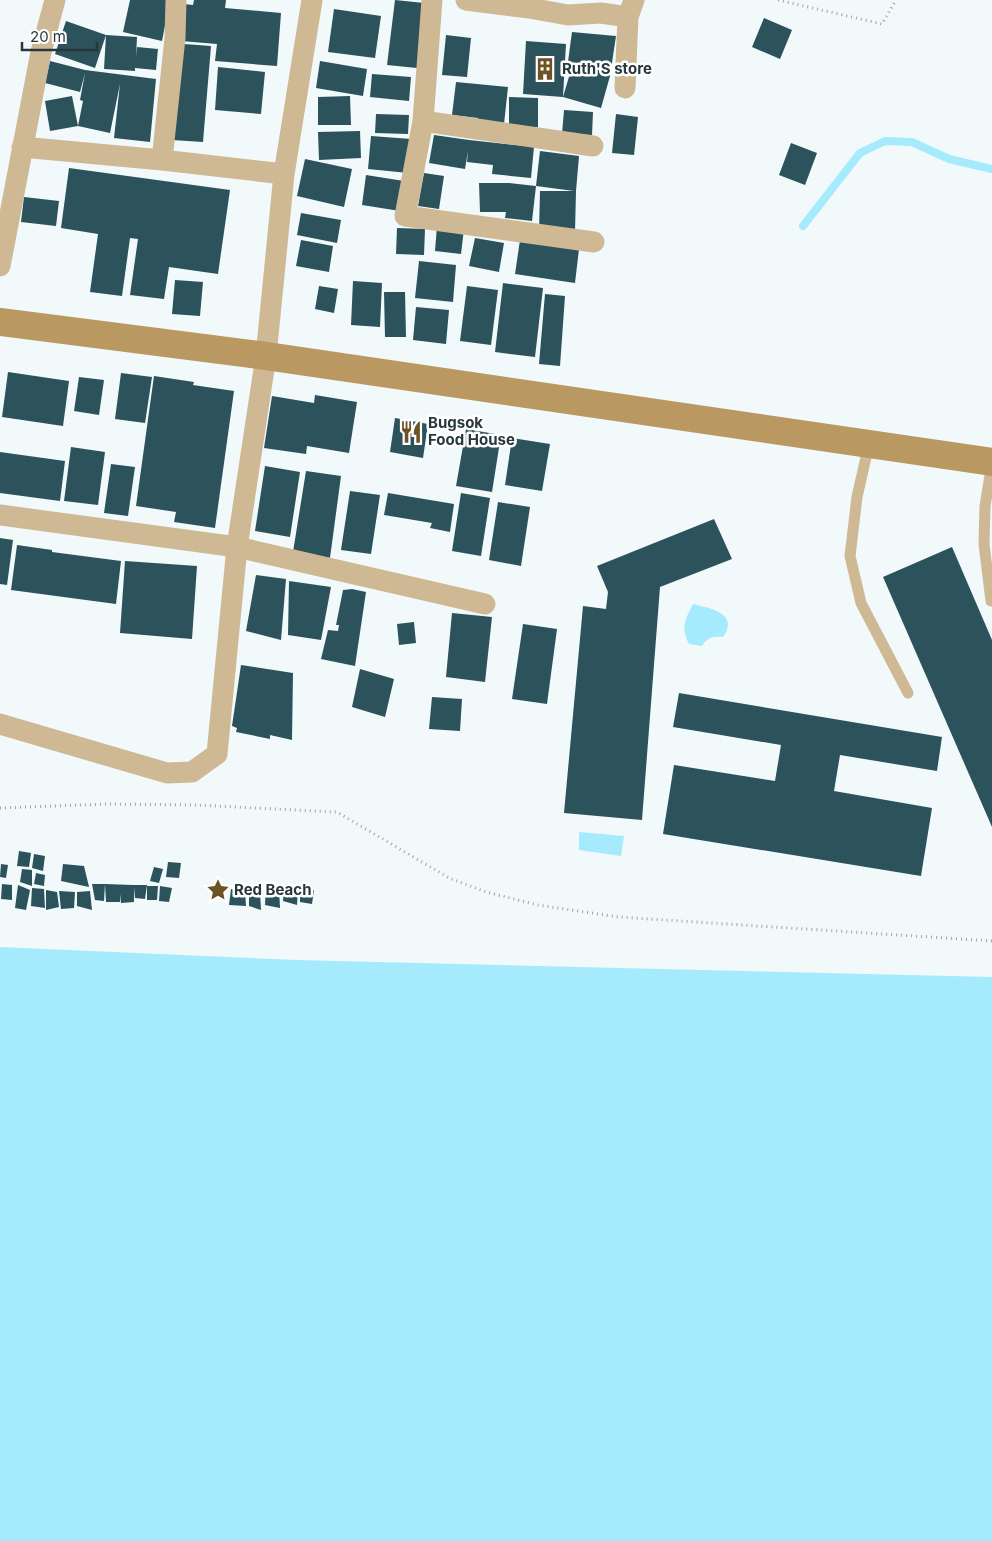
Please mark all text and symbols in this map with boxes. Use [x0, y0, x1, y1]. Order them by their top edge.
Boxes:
scale bar [22, 20, 98, 52]
text: 20 m [30, 27, 66, 46]
building icon: Ruth'S store [532, 56, 558, 82]
place label: Ruth'S store [562, 59, 652, 78]
place label: Bugsok Food House [428, 413, 515, 449]
restaurant icon: Bugsok Food House [398, 419, 424, 445]
place icon: Red Beach [205, 877, 231, 903]
place label: Red Beach [234, 880, 312, 899]

